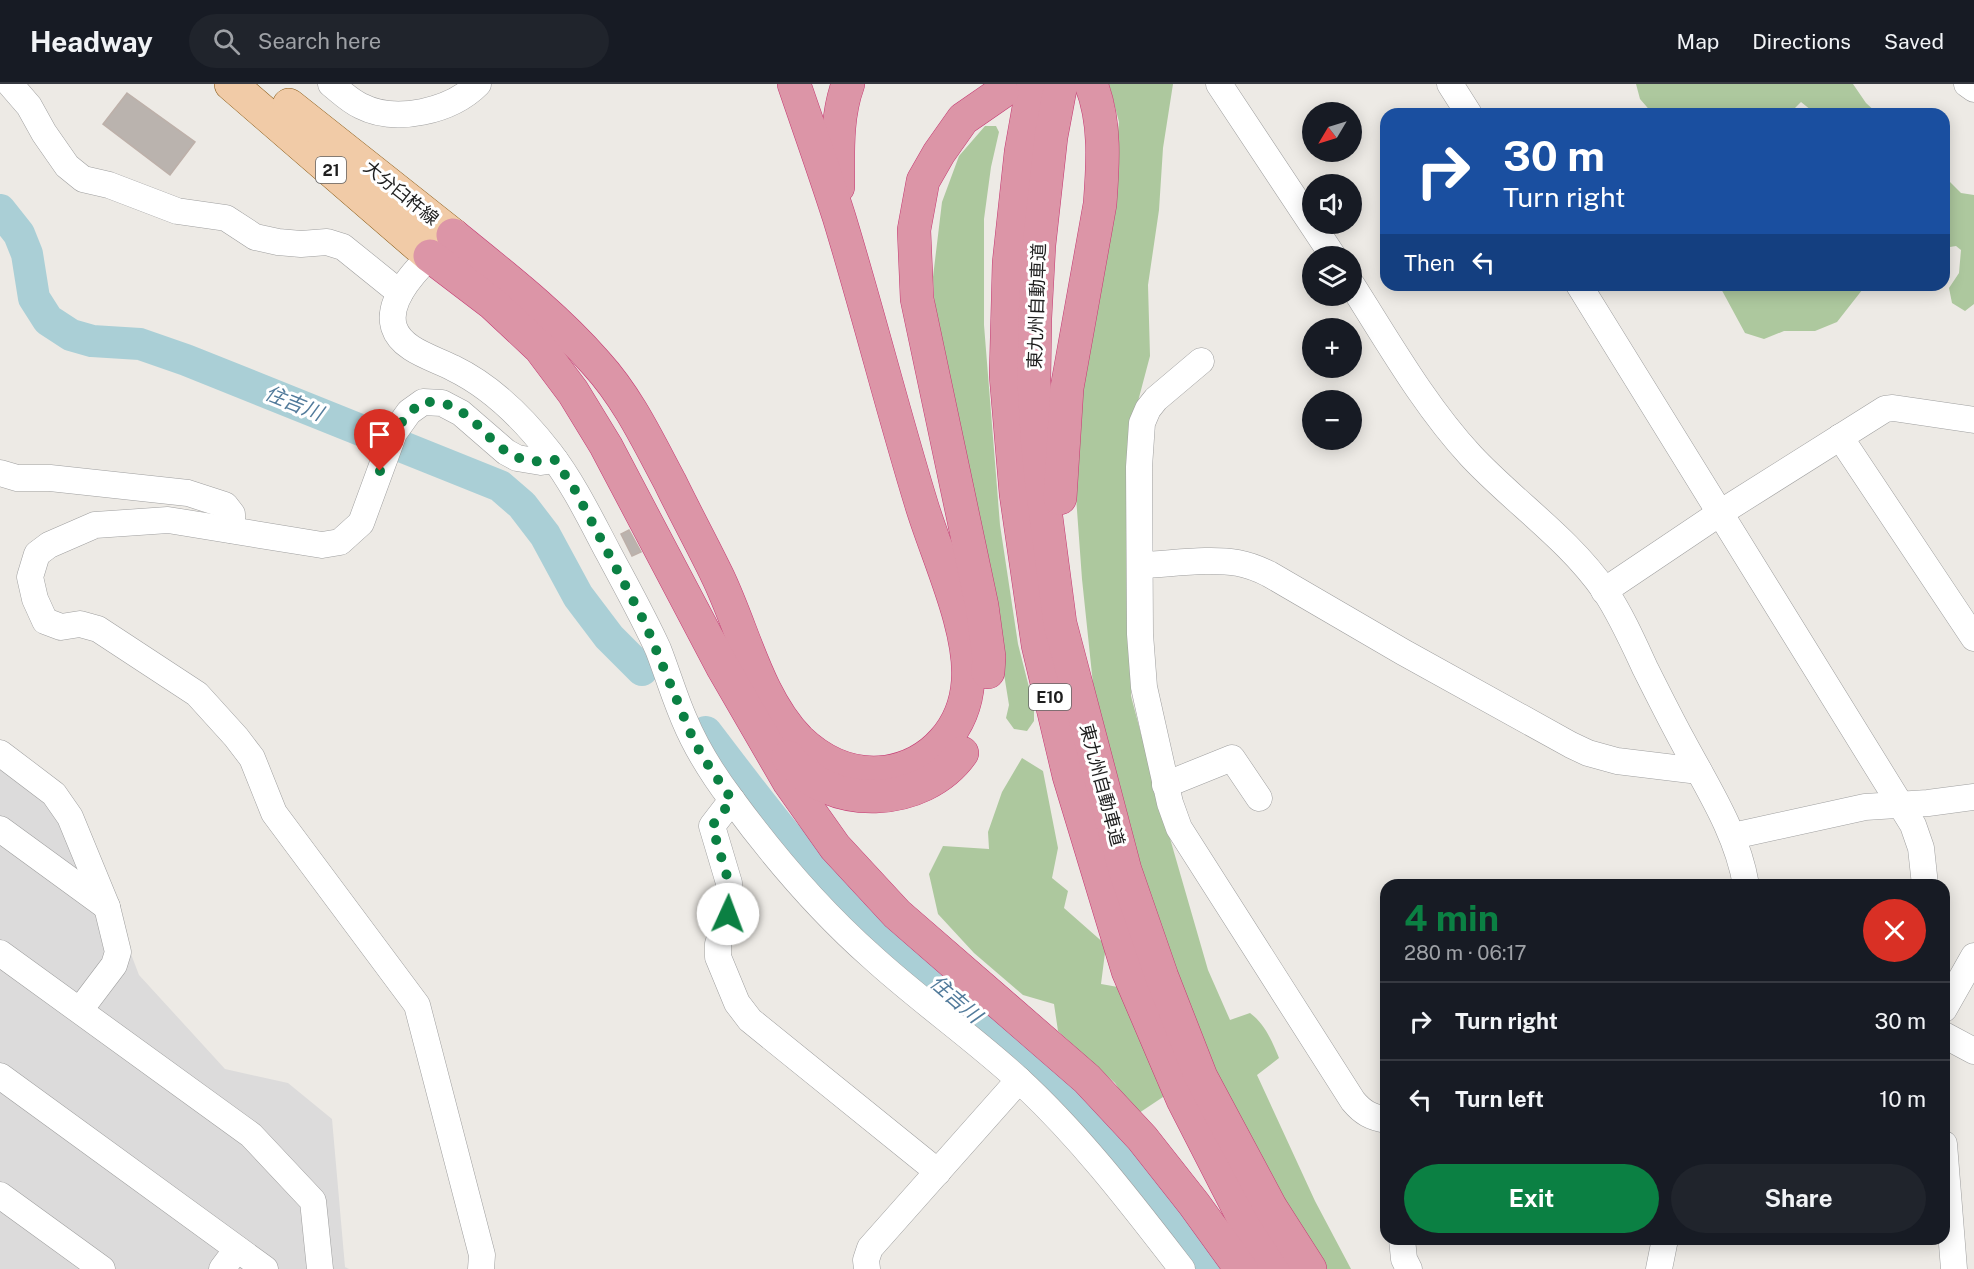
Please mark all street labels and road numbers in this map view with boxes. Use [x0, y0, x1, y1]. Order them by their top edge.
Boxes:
street label: 大分臼杵線 [360, 156, 443, 229]
road number: 21 [316, 157, 346, 183]
street label: 東九州自動車道 [1024, 243, 1049, 369]
road number: E10 [1029, 684, 1071, 710]
street label: 東九州自動車道 [1076, 721, 1129, 848]

